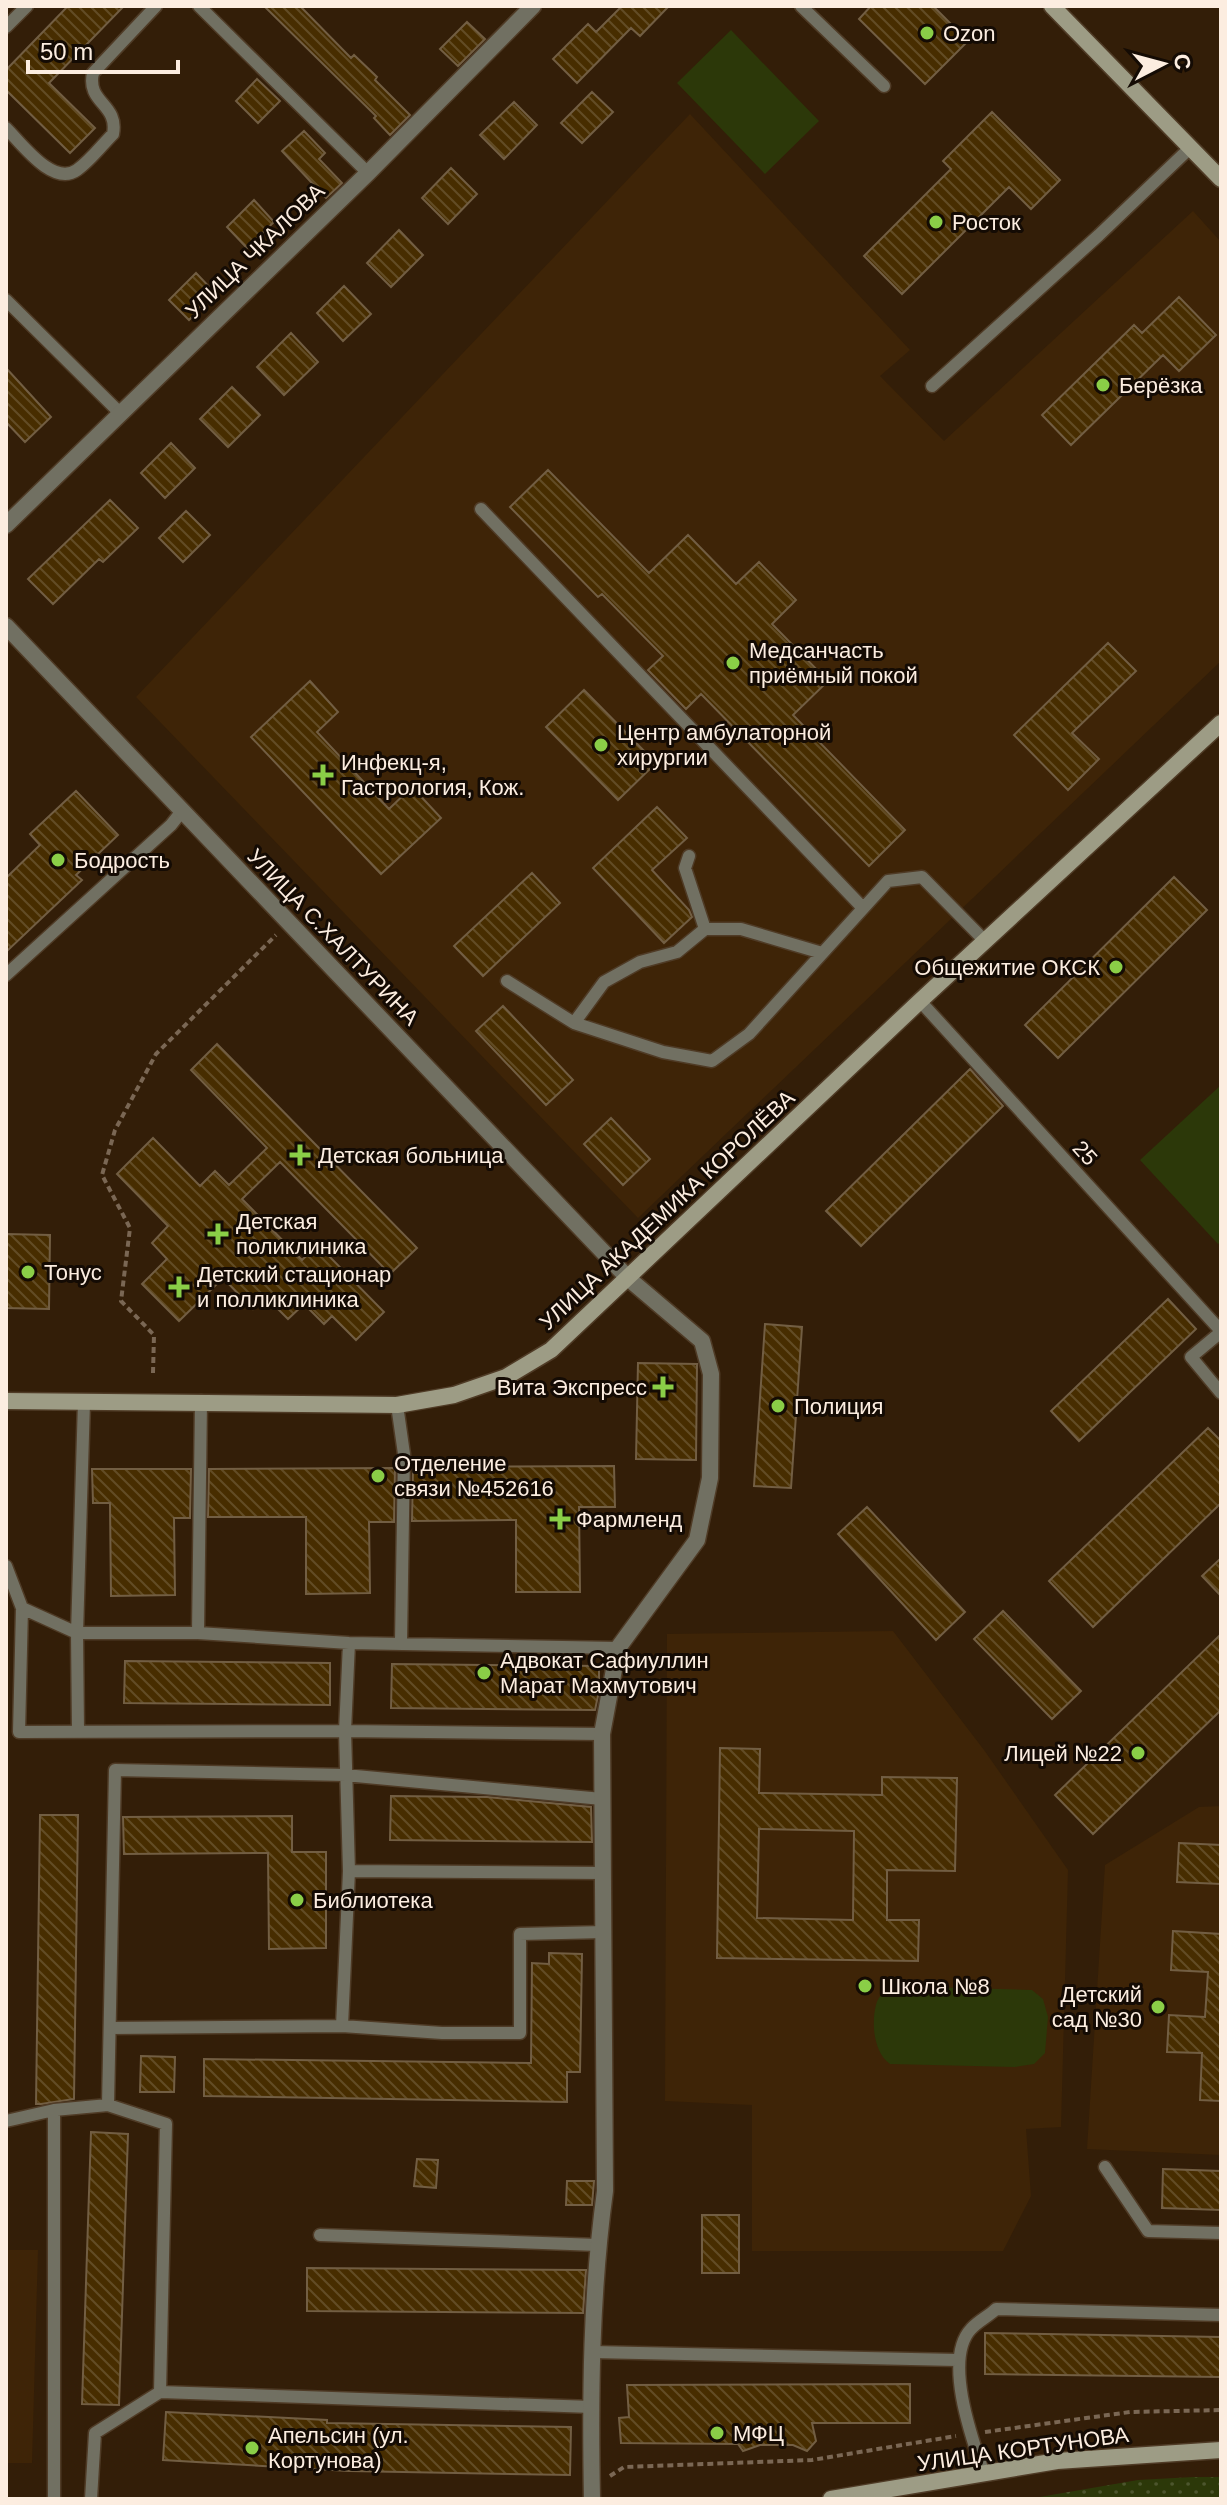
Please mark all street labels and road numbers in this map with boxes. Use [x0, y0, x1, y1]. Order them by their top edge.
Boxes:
street label: УЛИЦА ЧКАЛОВА [180, 178, 330, 324]
street label: УЛИЦА С.ХАЛТУРИНА [242, 844, 424, 1031]
street label: УЛИЦА АКАДЕМИКА КОРОЛЁВА [534, 1085, 800, 1335]
street label: 25 [1068, 1136, 1102, 1170]
street label: УЛИЦА КОРТУНОВА [916, 2422, 1131, 2476]

